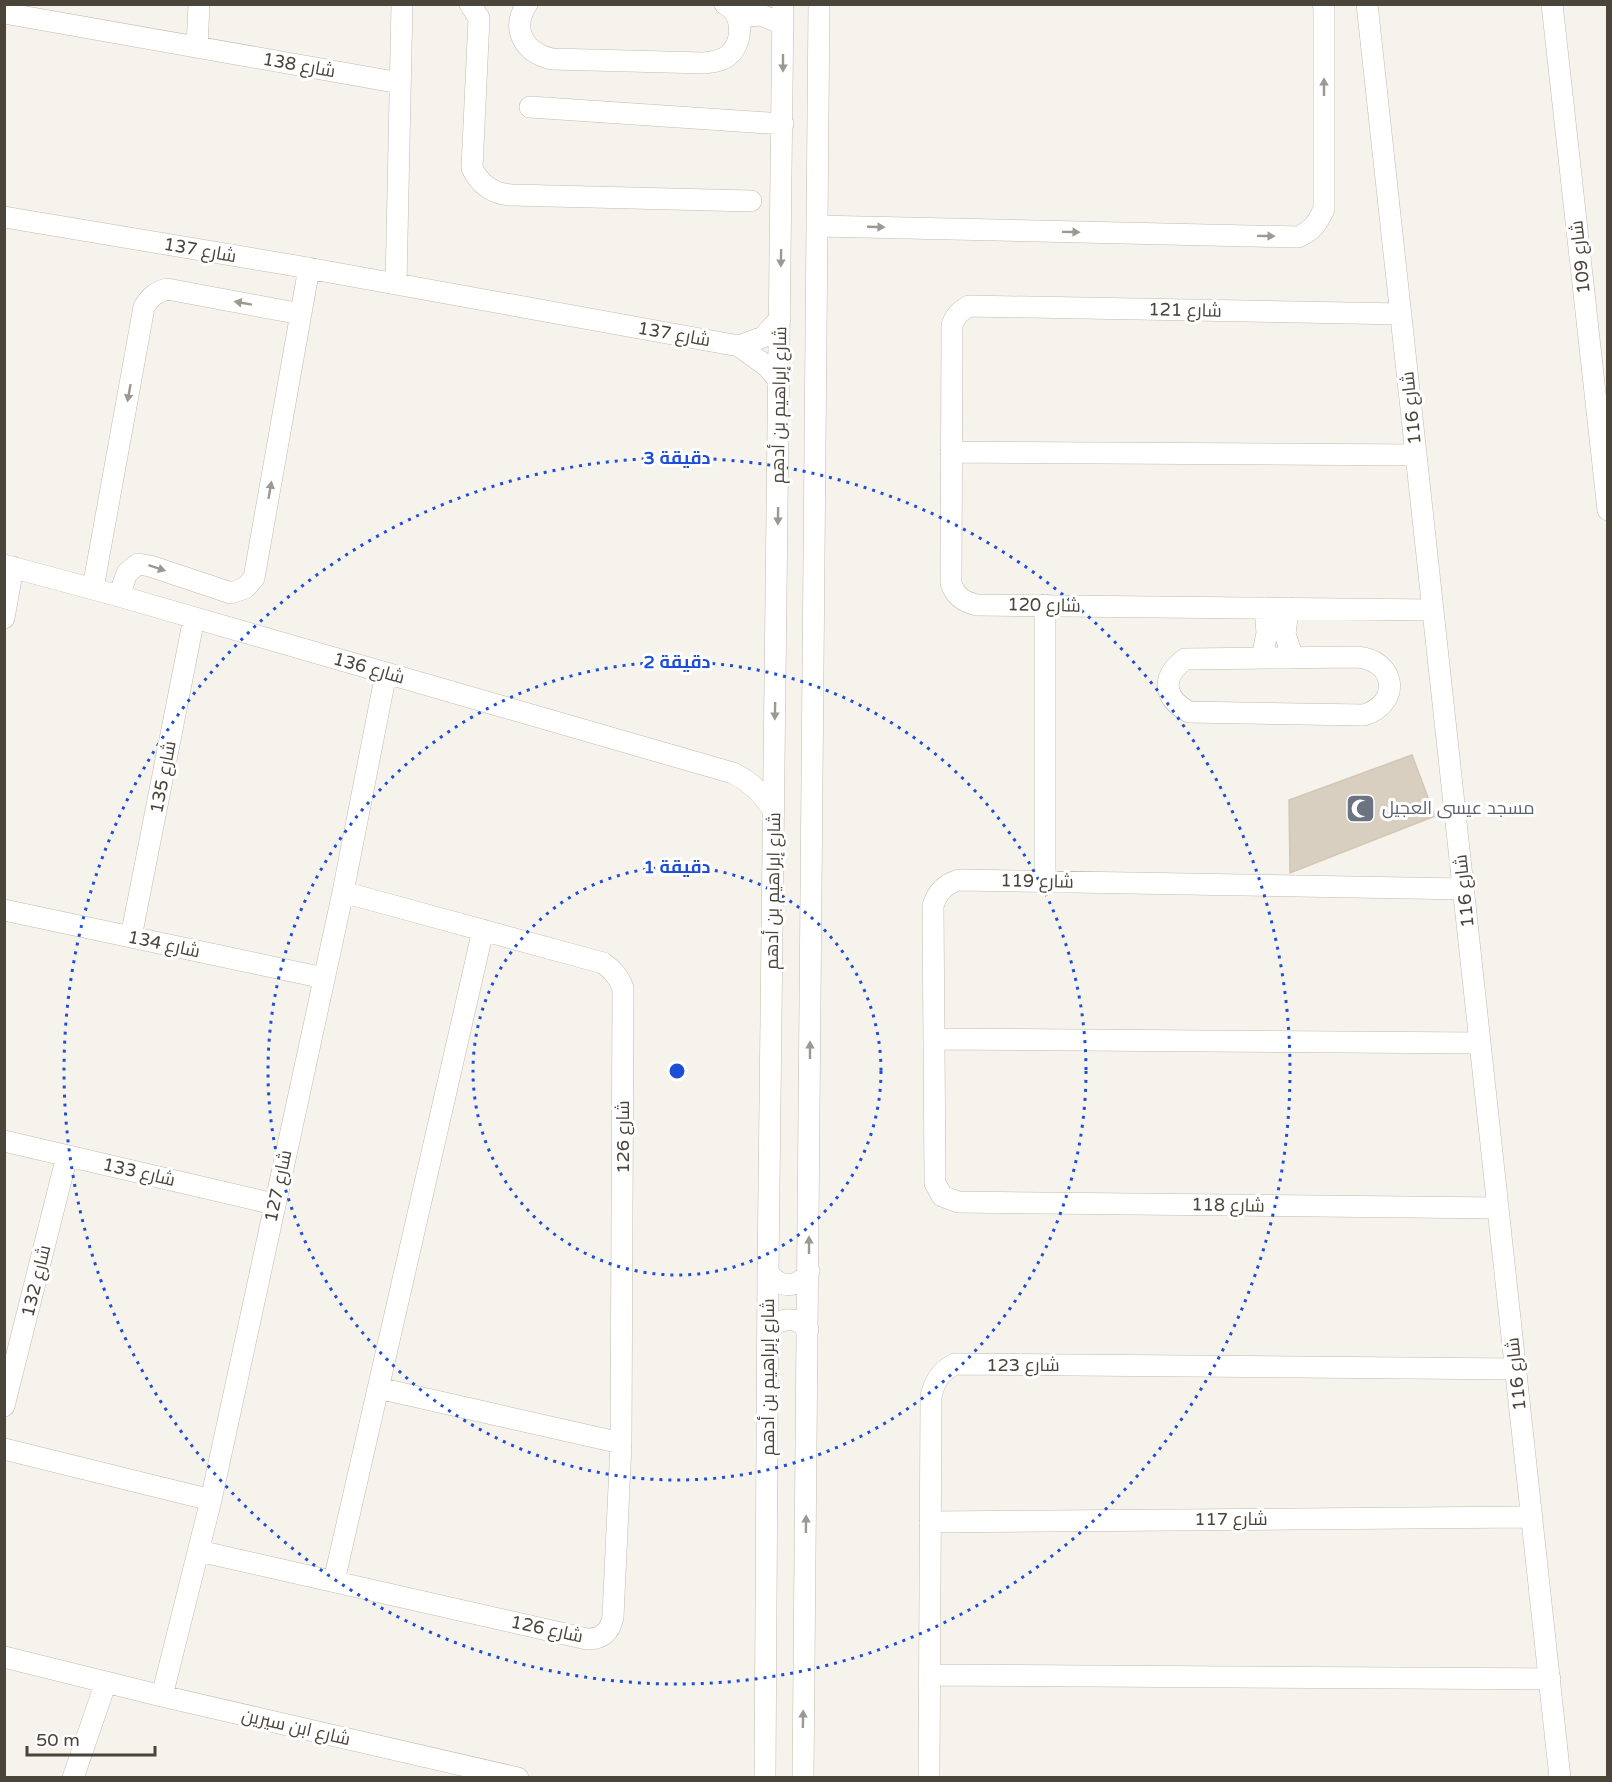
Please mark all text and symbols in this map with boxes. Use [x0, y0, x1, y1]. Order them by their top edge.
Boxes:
street label: شارع 138 [261, 48, 337, 83]
one-way arrow [778, 53, 788, 72]
one-way arrow [1319, 77, 1329, 96]
street label: شارع 109 [1565, 219, 1596, 295]
one-way arrow [866, 222, 885, 232]
one-way arrow [1061, 227, 1080, 237]
one-way arrow [1256, 231, 1275, 241]
street label: شارع 137 [162, 233, 238, 268]
one-way arrow [776, 248, 786, 267]
one-way arrow [234, 298, 253, 307]
street label: شارع 121 [1148, 298, 1222, 323]
street label: شارع 137 [636, 317, 712, 352]
street label: شارع إبراهيم بن أدهم [767, 326, 792, 484]
street label: شارع 116 [1396, 370, 1427, 446]
one-way arrow [124, 383, 133, 402]
text: 3 دقيقة [644, 447, 711, 469]
one-way arrow [266, 480, 275, 499]
one-way arrow [773, 506, 783, 525]
one-way arrow [148, 564, 166, 573]
street label: شارع 120 [1007, 593, 1081, 618]
street label: شارع 136 [330, 647, 407, 690]
text: 2 دقيقة [644, 651, 711, 673]
one-way arrow [770, 701, 780, 720]
street label: شارع 135 [145, 739, 182, 815]
mosque icon: مسجد عيسى العجيل [1345, 792, 1377, 824]
place label: مسجد عيسى العجيل [1382, 797, 1534, 819]
street label: شارع إبراهيم بن أدهم [761, 812, 786, 970]
street label: شارع 116 [1449, 853, 1480, 929]
text: 1 دقيقة [644, 856, 711, 878]
street label: شارع 119 [1000, 869, 1074, 894]
street label: شارع 134 [126, 926, 202, 963]
one-way arrow [806, 1041, 815, 1060]
centre of rings [667, 1061, 687, 1081]
street label: شارع 126 [612, 1100, 635, 1174]
street label: شارع 127 [260, 1148, 297, 1224]
street label: شارع 133 [101, 1153, 177, 1192]
street label: شارع 118 [1191, 1193, 1265, 1218]
one-way arrow [804, 1236, 814, 1255]
street label: شارع 132 [16, 1243, 57, 1320]
street label: شارع إبراهيم بن أدهم [757, 1298, 780, 1456]
street label: شارع 116 [1501, 1336, 1532, 1412]
street label: شارع 123 [986, 1354, 1060, 1377]
street label: شارع 117 [1194, 1508, 1268, 1531]
one-way arrow [801, 1515, 810, 1534]
street label: شارع 126 [509, 1611, 585, 1648]
street label: شارع ابن سيرين [239, 1704, 352, 1751]
one-way arrow [798, 1710, 808, 1729]
scale bar [27, 1719, 154, 1757]
text: 50 m [36, 1729, 80, 1751]

